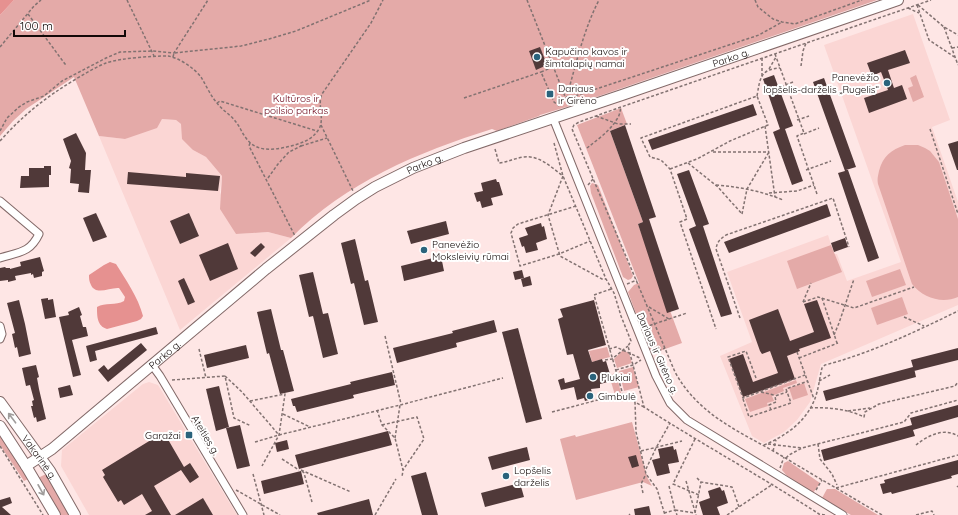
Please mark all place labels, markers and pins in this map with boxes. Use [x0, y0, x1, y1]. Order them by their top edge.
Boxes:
place label: Kapučino kavos ir šimtalapių namai [545, 45, 628, 70]
marker: Kapučino kavos ir šimtalapių namai [532, 52, 542, 62]
place label: Panevėžio lopšelis-darželis „Rugelis“ [763, 71, 880, 96]
marker: Panevėžio lopšelis-darželis „Rugelis“ [882, 78, 892, 88]
place label: Dariaus ir Girėno [558, 82, 597, 107]
marker: Dariaus ir Girėno [545, 89, 555, 99]
place label: Panevėžio Moksleivių rūmai [432, 238, 509, 263]
marker: Panevėžio Moksleivių rūmai [419, 245, 429, 255]
place label: Plukiai [601, 371, 631, 384]
marker: Plukiai [588, 372, 598, 382]
place label: Gimbulė [598, 390, 636, 403]
marker: Gimbulė [585, 391, 595, 401]
place label: Garažai [145, 429, 181, 442]
marker: Garažai [184, 430, 194, 440]
place label: Lopšelis darželis [514, 464, 551, 489]
marker: Lopšelis darželis [501, 471, 511, 481]

